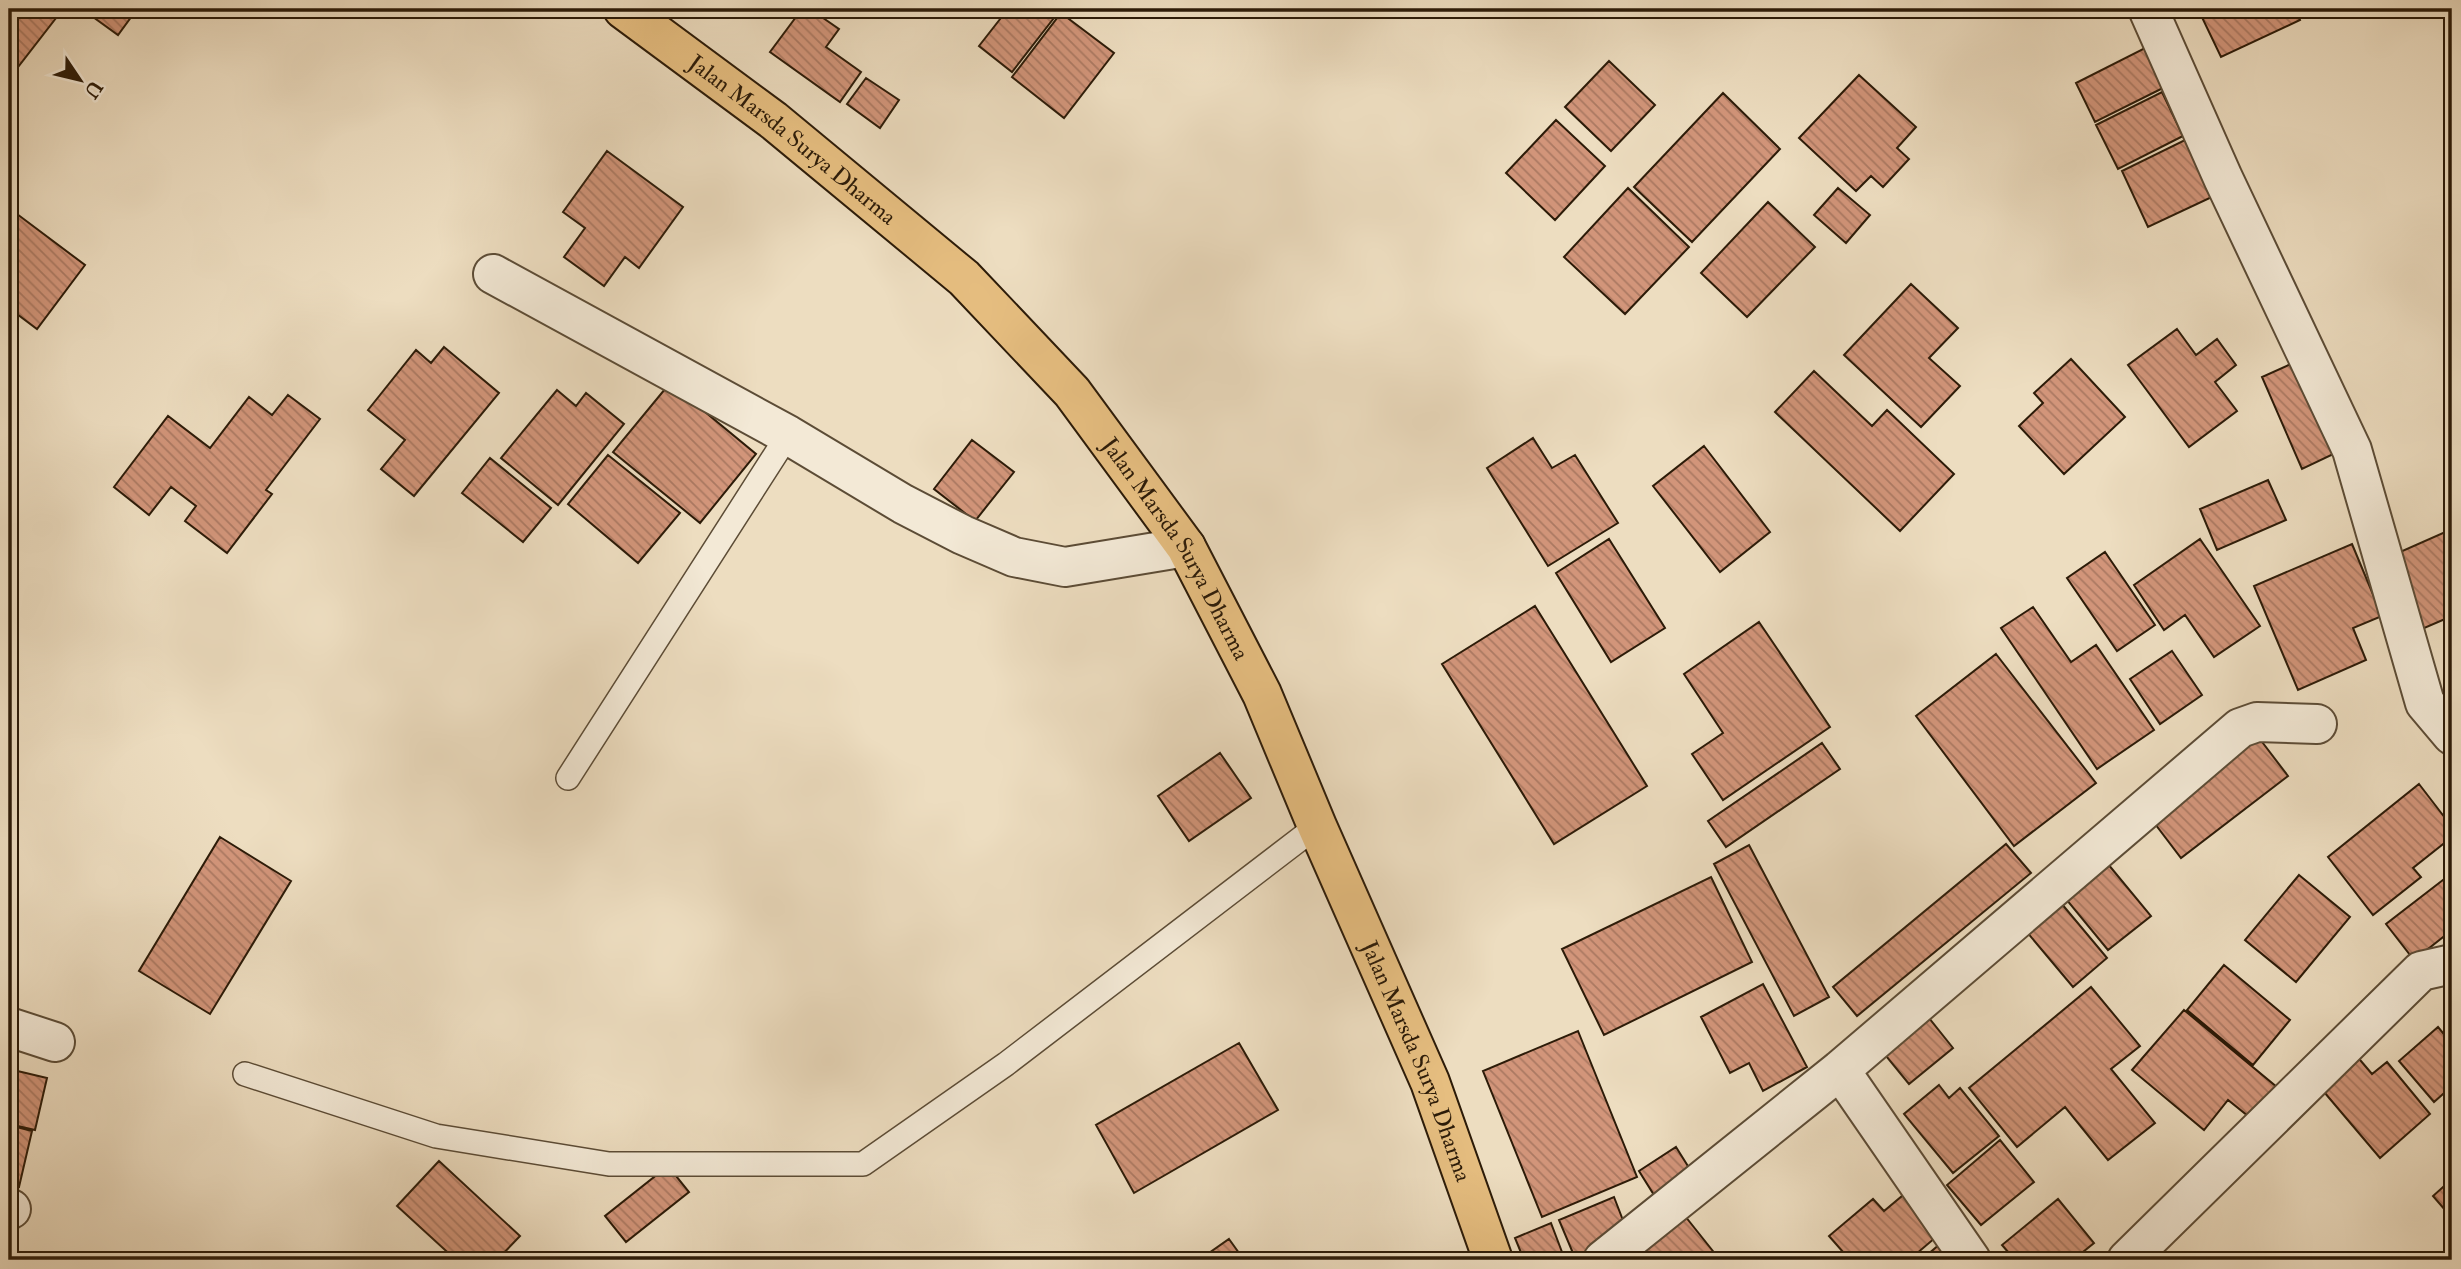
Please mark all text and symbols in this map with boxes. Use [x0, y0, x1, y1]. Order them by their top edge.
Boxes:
north arrow [46, 46, 116, 116]
street label: Jalan Marsda Surya Dharma [682, 48, 903, 231]
text: U [79, 76, 108, 103]
street label: Jalan Marsda Surya Dharma [1095, 431, 1256, 665]
street label: Jalan Marsda Surya Dharma [1354, 935, 1478, 1186]

